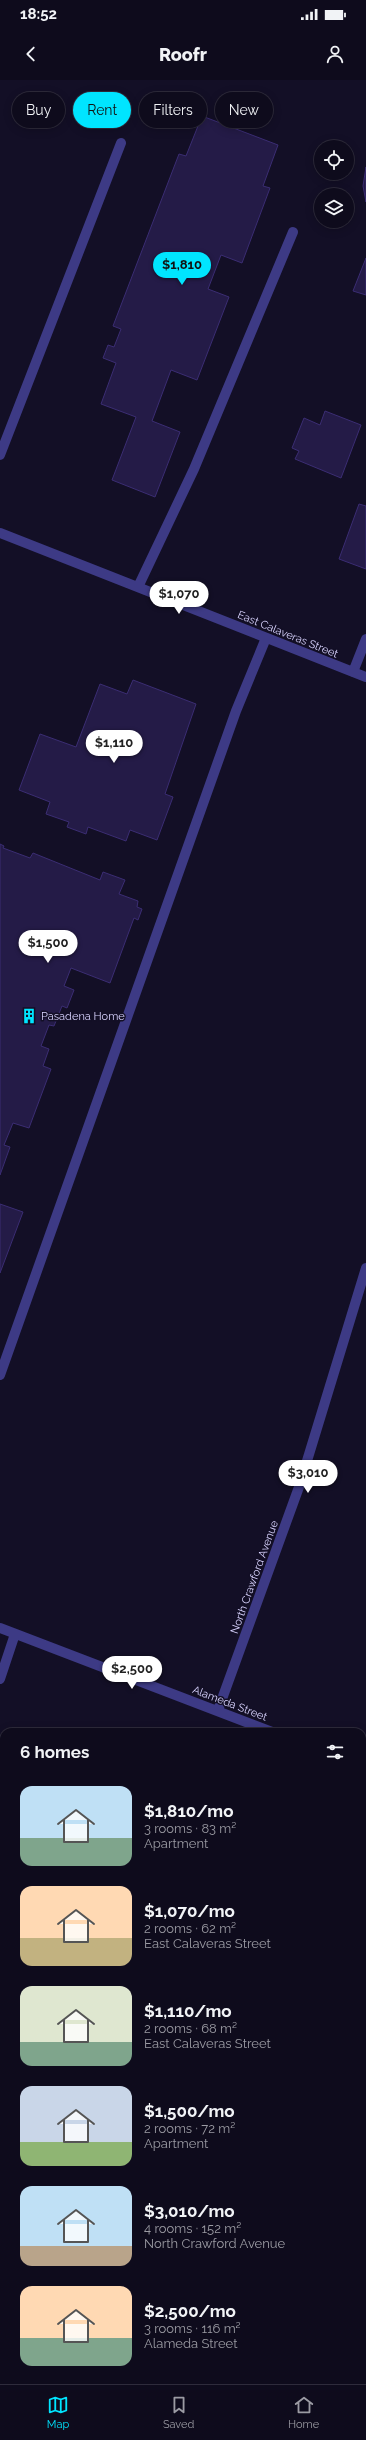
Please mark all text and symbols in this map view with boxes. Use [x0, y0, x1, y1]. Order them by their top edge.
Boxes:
text: 18:52 [20, 5, 57, 23]
icon: back [20, 43, 42, 65]
icon: person [324, 43, 346, 65]
text: Roofr [159, 44, 207, 65]
chip: Buy [12, 92, 65, 128]
chip: Rent [73, 92, 131, 128]
chip: Filters [139, 92, 207, 128]
chip: New [215, 92, 273, 128]
map controls [314, 140, 354, 228]
button: locate [314, 140, 354, 180]
button: layers [314, 188, 354, 228]
pin: $1,810 [149, 252, 215, 286]
text: $1,810 [162, 257, 202, 272]
pin: $1,070 [146, 581, 212, 615]
text: $1,070 [159, 586, 199, 601]
street label: East Calaveras Street [236, 608, 340, 661]
pin: $1,110 [81, 730, 147, 764]
text: $1,110 [95, 735, 133, 750]
pin: $1,500 [15, 930, 81, 964]
text: $1,500 [28, 935, 68, 950]
building icon: Pasadena Home [20, 1007, 38, 1025]
place label: Pasadena Home [41, 1010, 125, 1023]
pin: $3,010 [275, 1460, 341, 1494]
text: $3,010 [288, 1465, 328, 1480]
street label: North Crawford Avenue [228, 1518, 281, 1636]
pin: $2,500 [99, 1656, 165, 1690]
text: $2,500 [111, 1661, 153, 1676]
street label: Alameda Street [191, 1683, 269, 1724]
icon: filters [324, 1741, 346, 1763]
text: 6 homes [20, 1742, 89, 1762]
text: $1,810/mo [144, 1801, 234, 1821]
icon: home [52, 1802, 100, 1850]
text: 3 rooms · 83 m² [144, 1821, 236, 1836]
text: Apartment [144, 1836, 208, 1851]
text: $1,070/mo [144, 1901, 235, 1921]
icon: home [52, 1902, 100, 1950]
text: 2 rooms · 62 m² [144, 1921, 236, 1936]
text: East Calaveras Street [144, 1936, 271, 1951]
text: $1,110/mo [144, 2001, 232, 2021]
icon: home [52, 2002, 100, 2050]
text: 2 rooms · 68 m² [144, 2021, 237, 2036]
text: East Calaveras Street [144, 2036, 271, 2051]
text: $1,500/mo [144, 2101, 235, 2121]
icon: home [52, 2102, 100, 2150]
text: 2 rooms · 72 m² [144, 2121, 235, 2136]
text: Apartment [144, 2136, 208, 2151]
text: $3,010/mo [144, 2201, 235, 2221]
icon: home [52, 2202, 100, 2250]
text: 4 rooms · 152 m² [144, 2221, 241, 2236]
text: North Crawford Avenue [144, 2236, 285, 2251]
text: $2,500/mo [144, 2301, 236, 2321]
icon: home [52, 2302, 100, 2350]
text: 3 rooms · 116 m² [144, 2321, 241, 2336]
text: Alameda Street [144, 2336, 238, 2351]
tab: Map [47, 2394, 69, 2431]
tab: Saved [163, 2394, 194, 2431]
tab: Home [288, 2394, 319, 2431]

